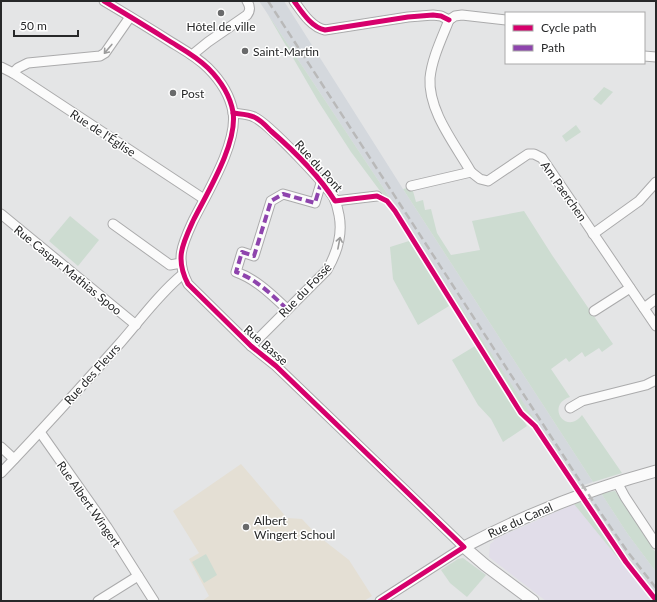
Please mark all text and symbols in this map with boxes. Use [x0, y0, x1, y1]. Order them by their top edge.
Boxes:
marker: Hôtel de ville [216, 8, 226, 18]
scale bar [14, 12, 78, 38]
legend [505, 12, 645, 64]
text: 50 m [20, 18, 47, 33]
place label: Hôtel de ville [186, 19, 256, 34]
text: Cycle path [541, 20, 596, 35]
text: Path [541, 40, 565, 55]
one-way arrow [104, 43, 113, 54]
place label: Saint-Martin [253, 44, 319, 59]
marker: Saint-Martin [240, 46, 250, 56]
place label: Post [181, 86, 205, 101]
marker: Post [168, 88, 178, 98]
street label: Rue de l'Église [67, 106, 139, 160]
street label: Rue du Pont [292, 137, 347, 195]
street label: Am Paerchen [538, 158, 590, 224]
street label: Rue Caspar Mathias Spoo [11, 222, 125, 318]
one-way arrow [335, 237, 343, 250]
street label: Rue du Fossé [275, 260, 335, 320]
street label: Rue Basse [241, 322, 291, 368]
street label: Rue des Fleurs [61, 340, 123, 408]
street label: Rue Albert Wingert [54, 458, 125, 551]
street label: Rue du Canal [485, 499, 555, 541]
place label: Albert Wingert Schoul [254, 513, 335, 542]
marker: Albert Wingert Schoul [241, 522, 251, 532]

